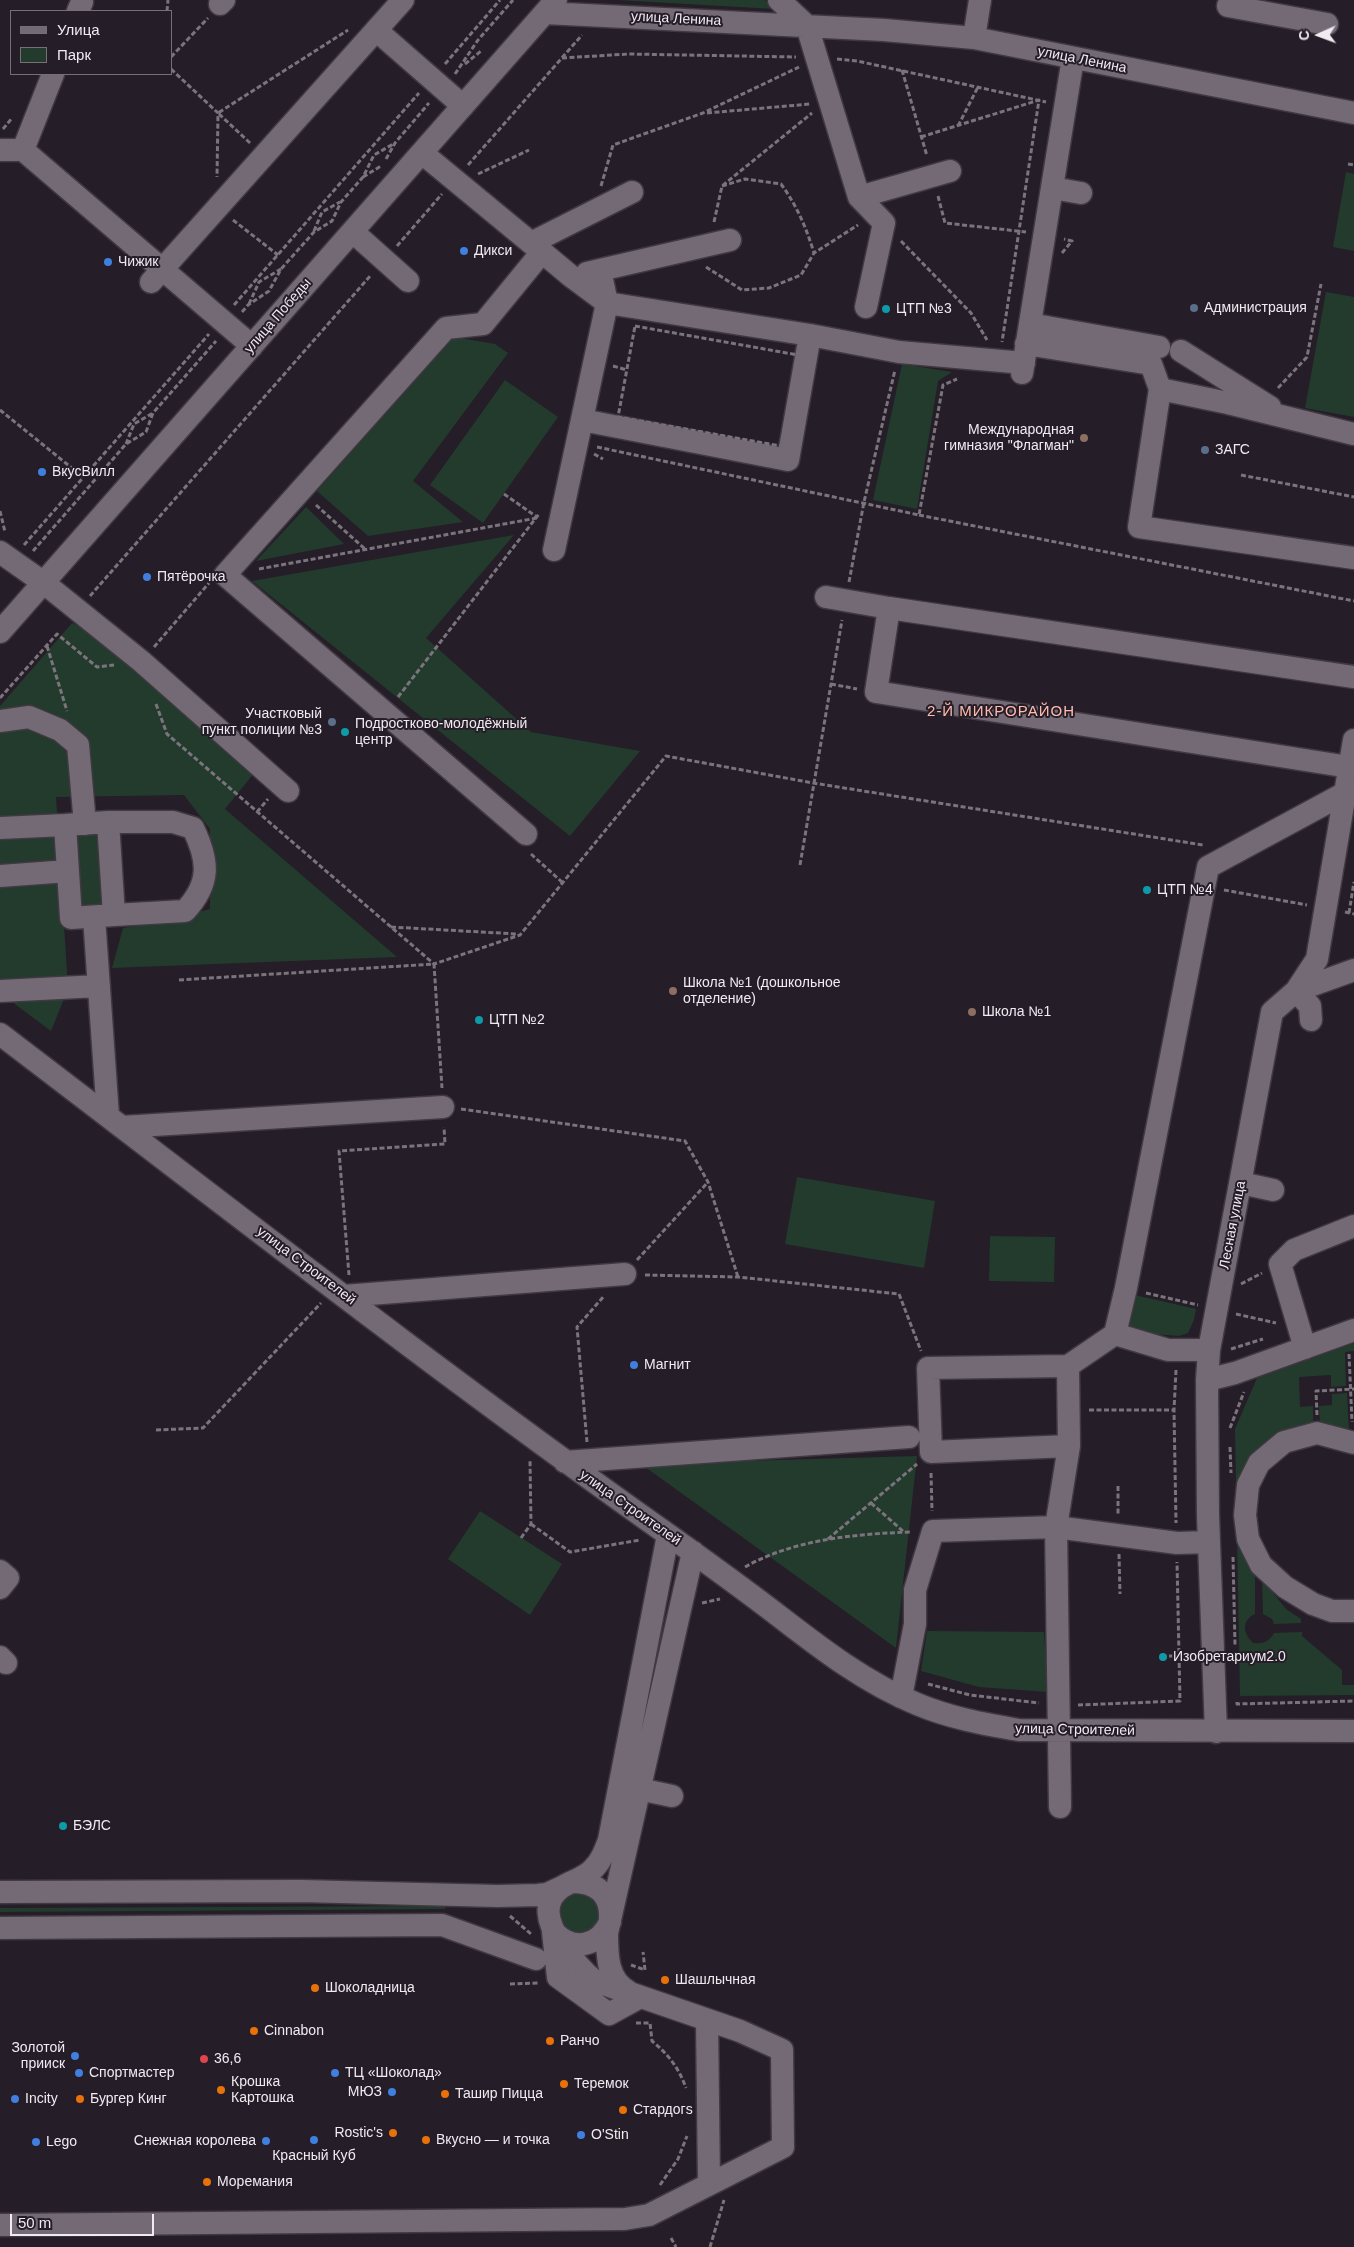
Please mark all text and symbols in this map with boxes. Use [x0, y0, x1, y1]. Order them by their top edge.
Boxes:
street label: улица Ленина [630, 8, 722, 30]
legend [10, 10, 172, 75]
north arrow [1294, 10, 1344, 60]
text: Улица [57, 21, 100, 38]
text: С [1296, 30, 1312, 41]
street label: улица Ленина [1036, 43, 1128, 77]
text: Парк [57, 46, 91, 63]
place label: Дикси [474, 243, 512, 259]
marker: Дикси [458, 245, 470, 257]
place label: Чижик [118, 254, 158, 270]
marker: Чижик [102, 256, 114, 268]
street label: улица Победы [241, 275, 315, 357]
place label: Администрация [1204, 300, 1307, 316]
place label: ЦТП №3 [896, 301, 952, 317]
marker: Администрация [1188, 302, 1200, 314]
marker: ЦТП №3 [880, 303, 892, 315]
place label: Международная гимназия "Флагман" [944, 422, 1074, 454]
marker: Международная гимназия "Флагман" [1078, 432, 1090, 444]
place label: ЗАГС [1215, 442, 1250, 458]
marker: ЗАГС [1199, 444, 1211, 456]
place label: ВкусВилл [52, 464, 115, 480]
marker: ВкусВилл [36, 466, 48, 478]
place label: Пятёрочка [157, 569, 226, 585]
marker: Пятёрочка [141, 571, 153, 583]
district label: 2-Й МИКРОРАЙОН [925, 703, 1077, 721]
place label: Участковый пункт полиции №3 [202, 706, 322, 739]
marker: Участковый пункт полиции №3 [326, 716, 338, 728]
place label: Подростково-молодёжный центр [355, 716, 527, 749]
marker: Подростково-молодёжный центр [339, 726, 351, 738]
place label: ЦТП №4 [1157, 882, 1213, 898]
marker: ЦТП №4 [1141, 884, 1153, 896]
place label: Школа №1 (дошкольное отделение) [683, 975, 841, 1008]
marker: Школа №1 (дошкольное отделение) [667, 985, 679, 997]
place label: Школа №1 [982, 1004, 1051, 1020]
marker: Школа №1 [966, 1006, 978, 1018]
place label: ЦТП №2 [489, 1012, 545, 1028]
marker: ЦТП №2 [473, 1014, 485, 1026]
street label: Лесная улица [1216, 1179, 1250, 1271]
street label: улица Строителей [253, 1223, 359, 1309]
place label: Магнит [644, 1357, 691, 1373]
marker: Магнит [628, 1359, 640, 1371]
street label: улица Строителей [576, 1467, 684, 1549]
place label: Изобретариум2.0 [1173, 1649, 1286, 1665]
marker: Изобретариум2.0 [1157, 1651, 1169, 1663]
street label: улица Строителей [1015, 1721, 1135, 1739]
place label: БЭЛС [73, 1818, 111, 1834]
marker: БЭЛС [57, 1820, 69, 1832]
place label: Шашлычная [675, 1972, 755, 1988]
marker: Шашлычная [659, 1974, 671, 1986]
place label: Шоколадница [325, 1980, 415, 1996]
marker: Шоколадница [309, 1982, 321, 1994]
place label: Cinnabon [264, 2023, 324, 2039]
marker: Cinnabon [248, 2025, 260, 2037]
place label: Ранчо [560, 2033, 599, 2049]
marker: Ранчо [544, 2035, 556, 2047]
place label: Золотой прииск [11, 2040, 65, 2072]
marker: Золотой прииск [69, 2050, 81, 2062]
place label: 36,6 [214, 2051, 241, 2067]
marker: 36,6 [198, 2053, 210, 2065]
place label: Спортмастер [89, 2065, 175, 2081]
place label: ТЦ «Шоколад» [345, 2065, 442, 2081]
marker: Спортмастер [73, 2067, 85, 2079]
marker: ТЦ «Шоколад» [329, 2067, 341, 2079]
place label: Крошка Картошка [231, 2074, 294, 2106]
place label: Теремок [574, 2076, 629, 2092]
marker: Теремок [558, 2078, 570, 2090]
marker: Крошка Картошка [215, 2084, 227, 2096]
place label: МЮЗ [348, 2084, 382, 2100]
marker: МЮЗ [386, 2086, 398, 2098]
place label: Ташир Пицца [455, 2086, 543, 2102]
marker: Ташир Пицца [439, 2088, 451, 2100]
place label: Incity [25, 2091, 58, 2107]
place label: Бургер Кинг [90, 2091, 167, 2107]
marker: Incity [9, 2093, 21, 2105]
marker: Бургер Кинг [74, 2093, 86, 2105]
place label: Стардогs [633, 2102, 693, 2118]
marker: Стардогs [617, 2104, 629, 2116]
place label: Rostic's [334, 2125, 383, 2141]
marker: Rostic's [387, 2127, 399, 2139]
place label: O'Stin [591, 2127, 629, 2143]
marker: O'Stin [575, 2129, 587, 2141]
place label: Вкусно — и точка [436, 2132, 550, 2148]
place label: Снежная королева [134, 2133, 256, 2149]
place label: Lego [46, 2134, 77, 2150]
marker: Красный Куб [308, 2134, 320, 2146]
marker: Вкусно — и точка [420, 2134, 432, 2146]
marker: Снежная королева [260, 2135, 272, 2147]
marker: Lego [30, 2136, 42, 2148]
place label: Красный Куб [272, 2148, 356, 2164]
place label: Моремания [217, 2174, 293, 2190]
marker: Моремания [201, 2176, 213, 2188]
scale bar [12, 2204, 156, 2236]
text: 50 m [18, 2214, 51, 2231]

